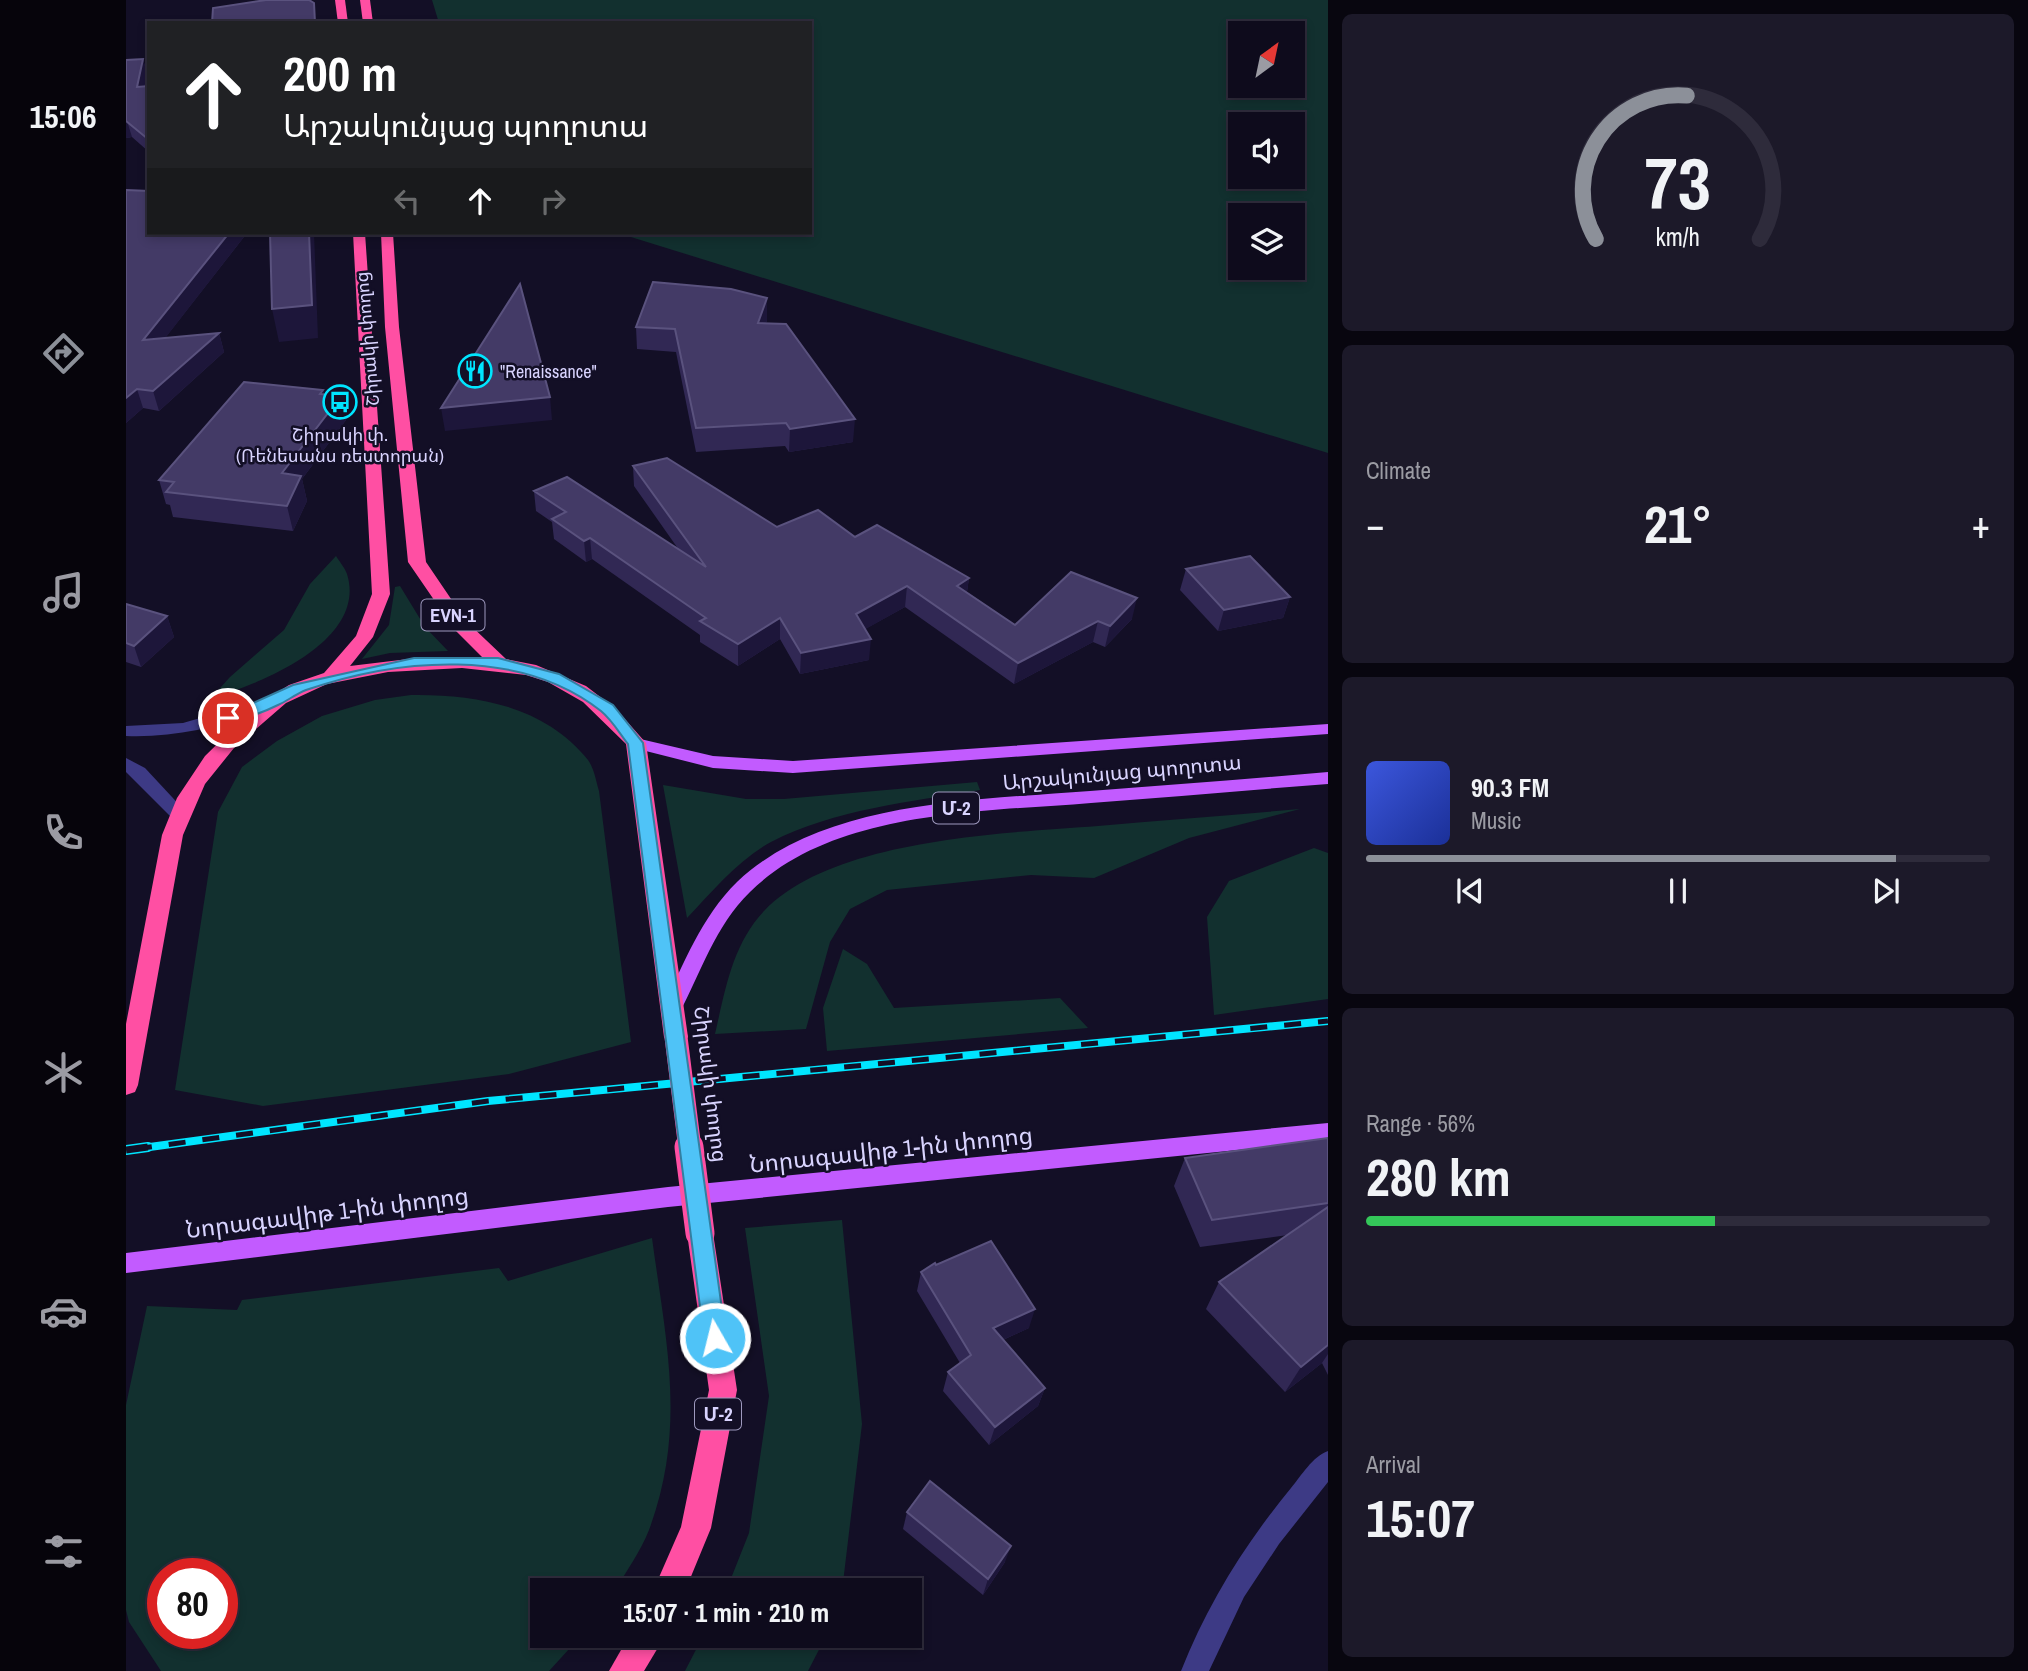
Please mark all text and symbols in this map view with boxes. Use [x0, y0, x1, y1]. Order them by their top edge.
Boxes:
north arrow [1228, 21, 1306, 98]
map controls [1228, 21, 1305, 280]
text: 200 m [283, 40, 397, 106]
icon: ahead [168, 49, 259, 140]
text: 15:06 [29, 95, 97, 138]
text: Արշակունյաց պողոտա [283, 104, 648, 147]
button: sound [1228, 112, 1305, 189]
text: 73 [1645, 134, 1711, 232]
icon: left [388, 182, 426, 220]
icon: ahead [461, 182, 499, 220]
icon: right [534, 182, 572, 220]
button: layers [1228, 203, 1305, 280]
text: km/h [1656, 220, 1700, 254]
street label: Շիրակի փողոց [349, 271, 385, 407]
icon: directions [39, 329, 88, 378]
restaurant icon: "Renaissance" [456, 352, 494, 390]
place label: "Renaissance" [500, 359, 597, 384]
bus stop icon: Շիրակի փ. (Ռենեսանս ռեստորան) [321, 383, 359, 421]
place label: Շիրակի փ. (Ռենեսանս ռեստորան) [236, 422, 444, 468]
text: Climate [1366, 455, 1431, 486]
text: 21° [1644, 489, 1712, 559]
text: − [1366, 499, 1384, 550]
text: + [1972, 499, 1990, 550]
icon: music [39, 568, 88, 617]
road number: EVN-1 [422, 600, 484, 630]
pin [198, 688, 258, 748]
icon: arrive [209, 699, 247, 737]
street label: Արշակունյաց պողոտա [1001, 747, 1243, 797]
text: 90.3 FM [1471, 770, 1549, 805]
road number: Մ-2 [933, 792, 979, 824]
text: Music [1471, 805, 1521, 836]
icon: phone [39, 808, 88, 857]
icon: previous [1451, 872, 1489, 910]
icon: pause [1659, 872, 1697, 910]
icon: next [1867, 872, 1905, 910]
street label: Շիրակի փողոց [687, 1004, 735, 1164]
icon: climate [39, 1048, 88, 1097]
text: Range · 56% [1366, 1108, 1475, 1139]
street label: Նորագավիթ 1-ին փողոց [748, 1118, 1034, 1180]
text: 280 km [1366, 1142, 1511, 1212]
street label: Նորագավիթ 1-ին փողոց [184, 1179, 470, 1245]
icon: car [39, 1287, 88, 1336]
position arrow [678, 1301, 752, 1375]
road number: Մ-2 [695, 1398, 741, 1430]
text: Arrival [1366, 1449, 1421, 1480]
text: 15:07 [1366, 1483, 1475, 1553]
icon: filters [39, 1527, 88, 1576]
speed limit sign: 80 [147, 1558, 238, 1649]
text: 15:07 · 1 min · 210 m [623, 1595, 829, 1630]

